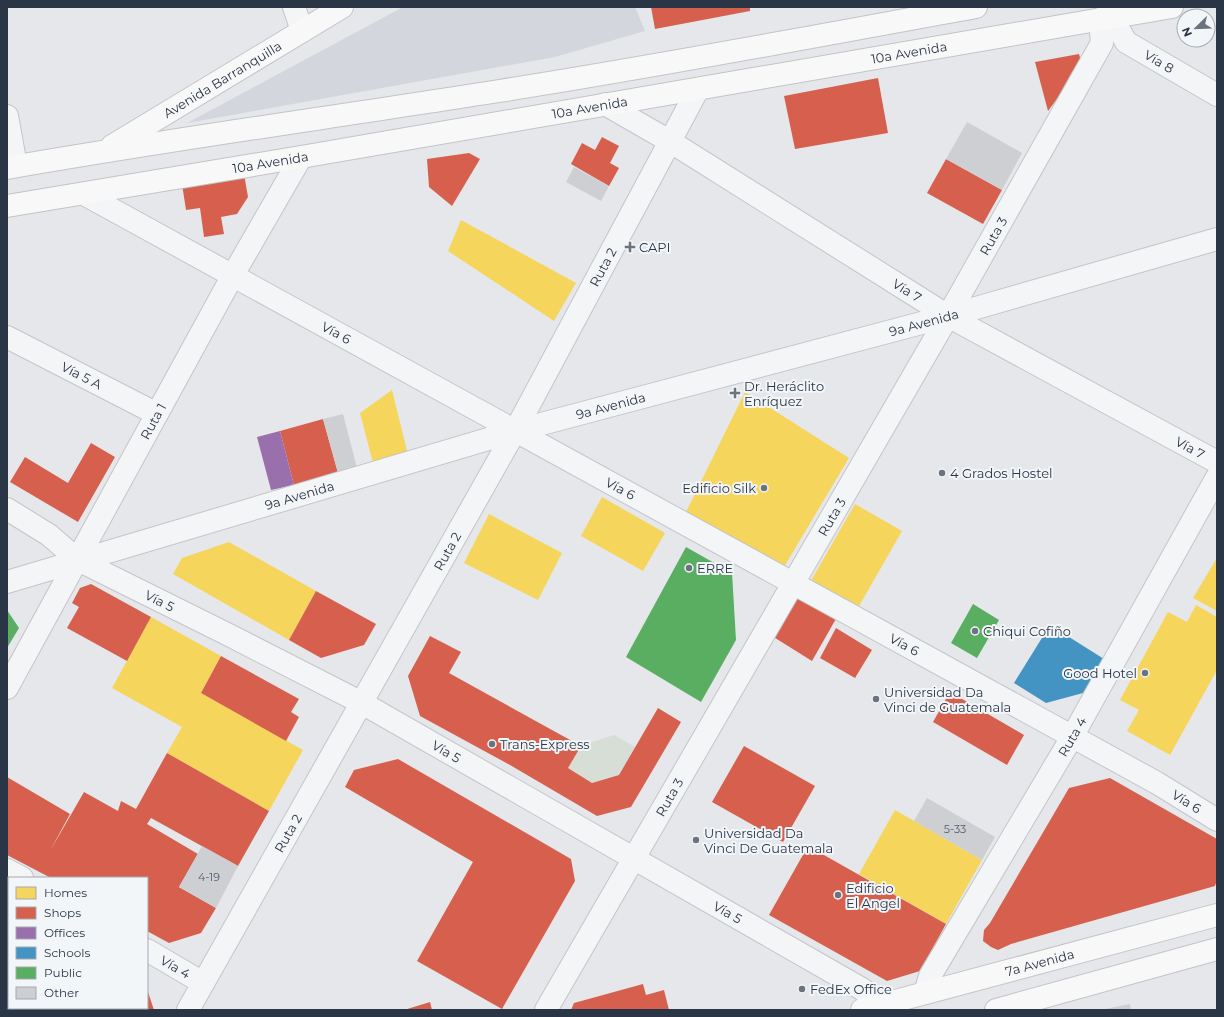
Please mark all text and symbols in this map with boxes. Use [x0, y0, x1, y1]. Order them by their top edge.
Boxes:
north arrow [1176, 8, 1216, 48]
text: N [1179, 25, 1195, 39]
street label: Avenida Barranquilla [160, 37, 284, 121]
street label: 10a Avenida [870, 38, 948, 67]
street label: Vía 8 [1141, 46, 1177, 76]
street label: 10a Avenida [550, 93, 629, 122]
street label: 10a Avenida [231, 148, 310, 176]
street label: Ruta 3 [976, 214, 1010, 258]
place label: CAPI [639, 239, 670, 255]
marker: CAPI [624, 241, 636, 253]
street label: Ruta 2 [586, 245, 620, 289]
street label: Vía 7 [890, 275, 925, 306]
street label: 9a Avenida [887, 305, 961, 339]
street label: Vía 6 [319, 318, 354, 347]
street label: Vía 5 A [59, 358, 105, 393]
place label: Dr. Heráclito Enríquez [744, 378, 824, 409]
marker: Dr. Heráclito Enríquez [729, 387, 741, 399]
street label: 9a Avenida [574, 389, 647, 422]
street label: Ruta 1 [137, 400, 169, 442]
street label: Vía 7 [1173, 433, 1208, 462]
place label: 4 Grados Hostel [950, 465, 1053, 481]
marker: 4 Grados Hostel [937, 468, 947, 478]
street label: Vía 6 [603, 474, 638, 503]
street label: 9a Avenida [263, 477, 336, 513]
place label: Edificio Silk [682, 480, 756, 496]
marker: Edificio Silk [759, 483, 769, 493]
street label: Ruta 3 [814, 495, 849, 539]
street label: Ruta 2 [430, 529, 464, 573]
place label: ERRE [697, 560, 733, 576]
marker: ERRE [684, 563, 694, 573]
street label: Vía 5 [142, 587, 177, 615]
place label: Chiqui Cofiño [983, 623, 1071, 639]
marker: Chiqui Cofiño [970, 626, 980, 636]
street label: Vía 6 [887, 630, 922, 659]
place label: Good Hotel [1063, 665, 1137, 681]
marker: Good Hotel [1140, 668, 1150, 678]
place label: Universidad Da Vinci de Guatemala [884, 684, 1011, 715]
marker: Universidad Da Vinci de Guatemala [871, 694, 881, 704]
street label: Ruta 4 [1054, 714, 1090, 759]
place label: Trans-Express [500, 736, 590, 752]
street label: Vía 5 [429, 737, 464, 766]
marker: Trans-Express [487, 739, 497, 749]
street label: Ruta 3 [652, 775, 687, 819]
street label: Vía 6 [1169, 786, 1204, 816]
street label: Ruta 2 [271, 811, 305, 855]
house number: 5-33 [944, 822, 966, 836]
place label: Universidad Da Vinci De Guatemala [704, 825, 833, 856]
marker: Universidad Da Vinci De Guatemala [691, 835, 701, 845]
house number: 4-19 [198, 870, 220, 884]
legend [8, 877, 148, 1009]
place label: Edificio El Angel [846, 880, 900, 911]
text: Homes [44, 885, 87, 900]
marker: Edificio El Angel [833, 890, 843, 900]
street label: Vía 5 [710, 898, 745, 927]
text: Shops [44, 905, 81, 920]
text: Offices [44, 925, 85, 940]
text: Schools [44, 945, 90, 960]
street label: 7a Avenida [1004, 946, 1076, 979]
street label: Vía 4 [158, 952, 194, 982]
text: Public [44, 965, 82, 980]
place label: FedEx Office [810, 981, 892, 997]
marker: FedEx Office [797, 984, 807, 994]
text: Other [44, 985, 79, 1000]

